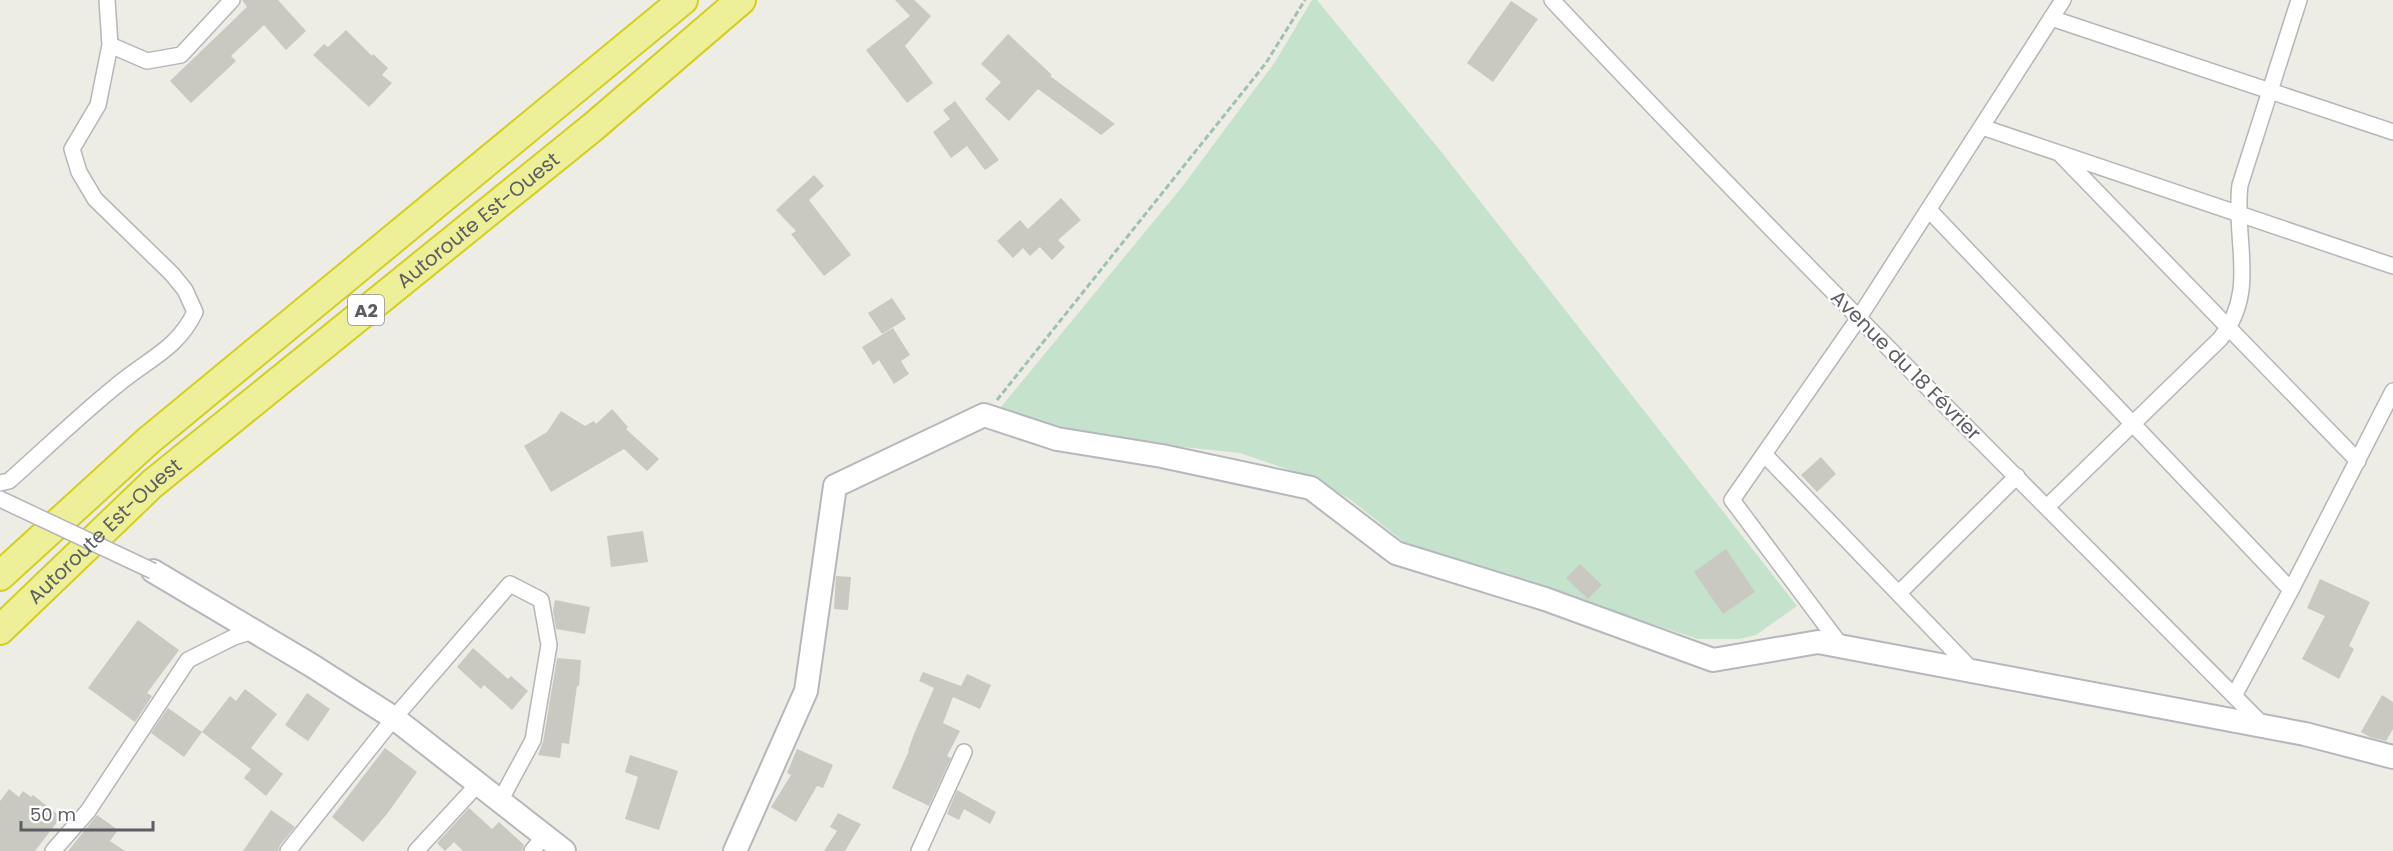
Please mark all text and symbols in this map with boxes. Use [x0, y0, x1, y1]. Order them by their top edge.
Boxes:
street label: Autoroute Est-Ouest [390, 146, 565, 295]
street label: Avenue du 18 Février [1825, 284, 1987, 446]
road number: A2 [348, 295, 384, 325]
street label: Autoroute Est-Ouest [21, 452, 188, 610]
scale bar [21, 794, 153, 832]
text: 50 m [30, 802, 76, 827]

